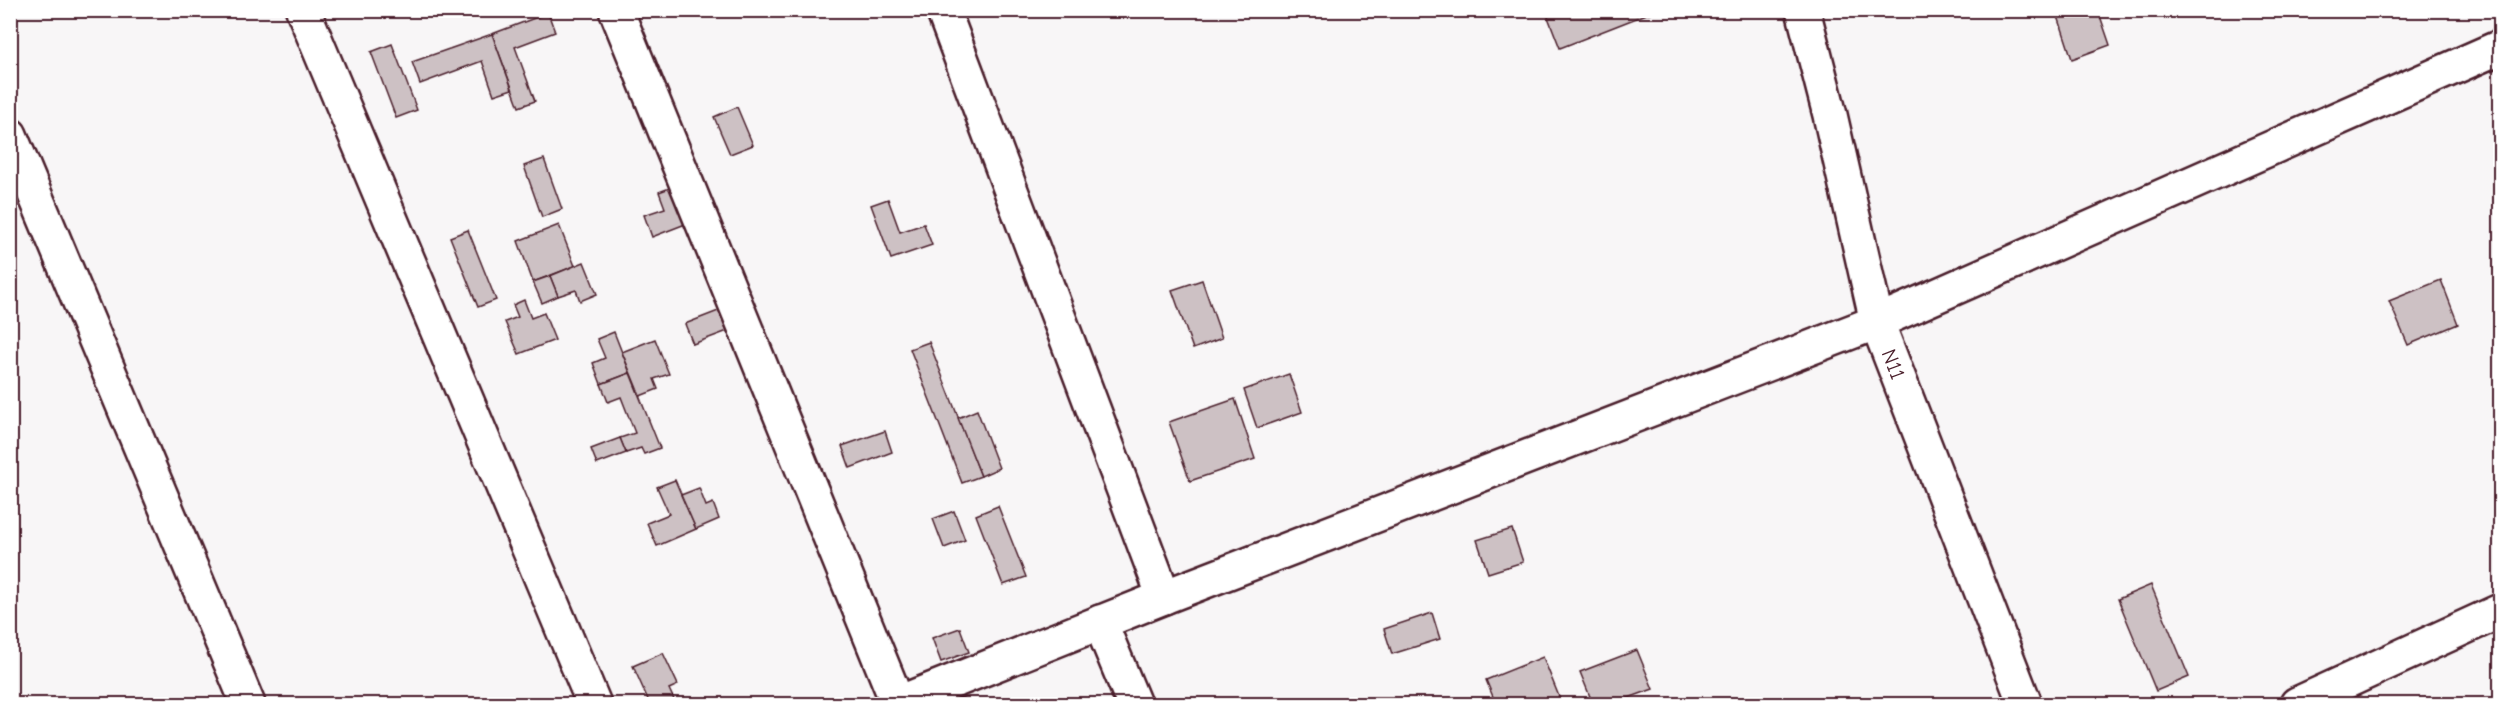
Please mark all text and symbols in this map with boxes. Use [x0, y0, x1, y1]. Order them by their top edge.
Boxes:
street label: N11 [1877, 346, 1910, 383]

